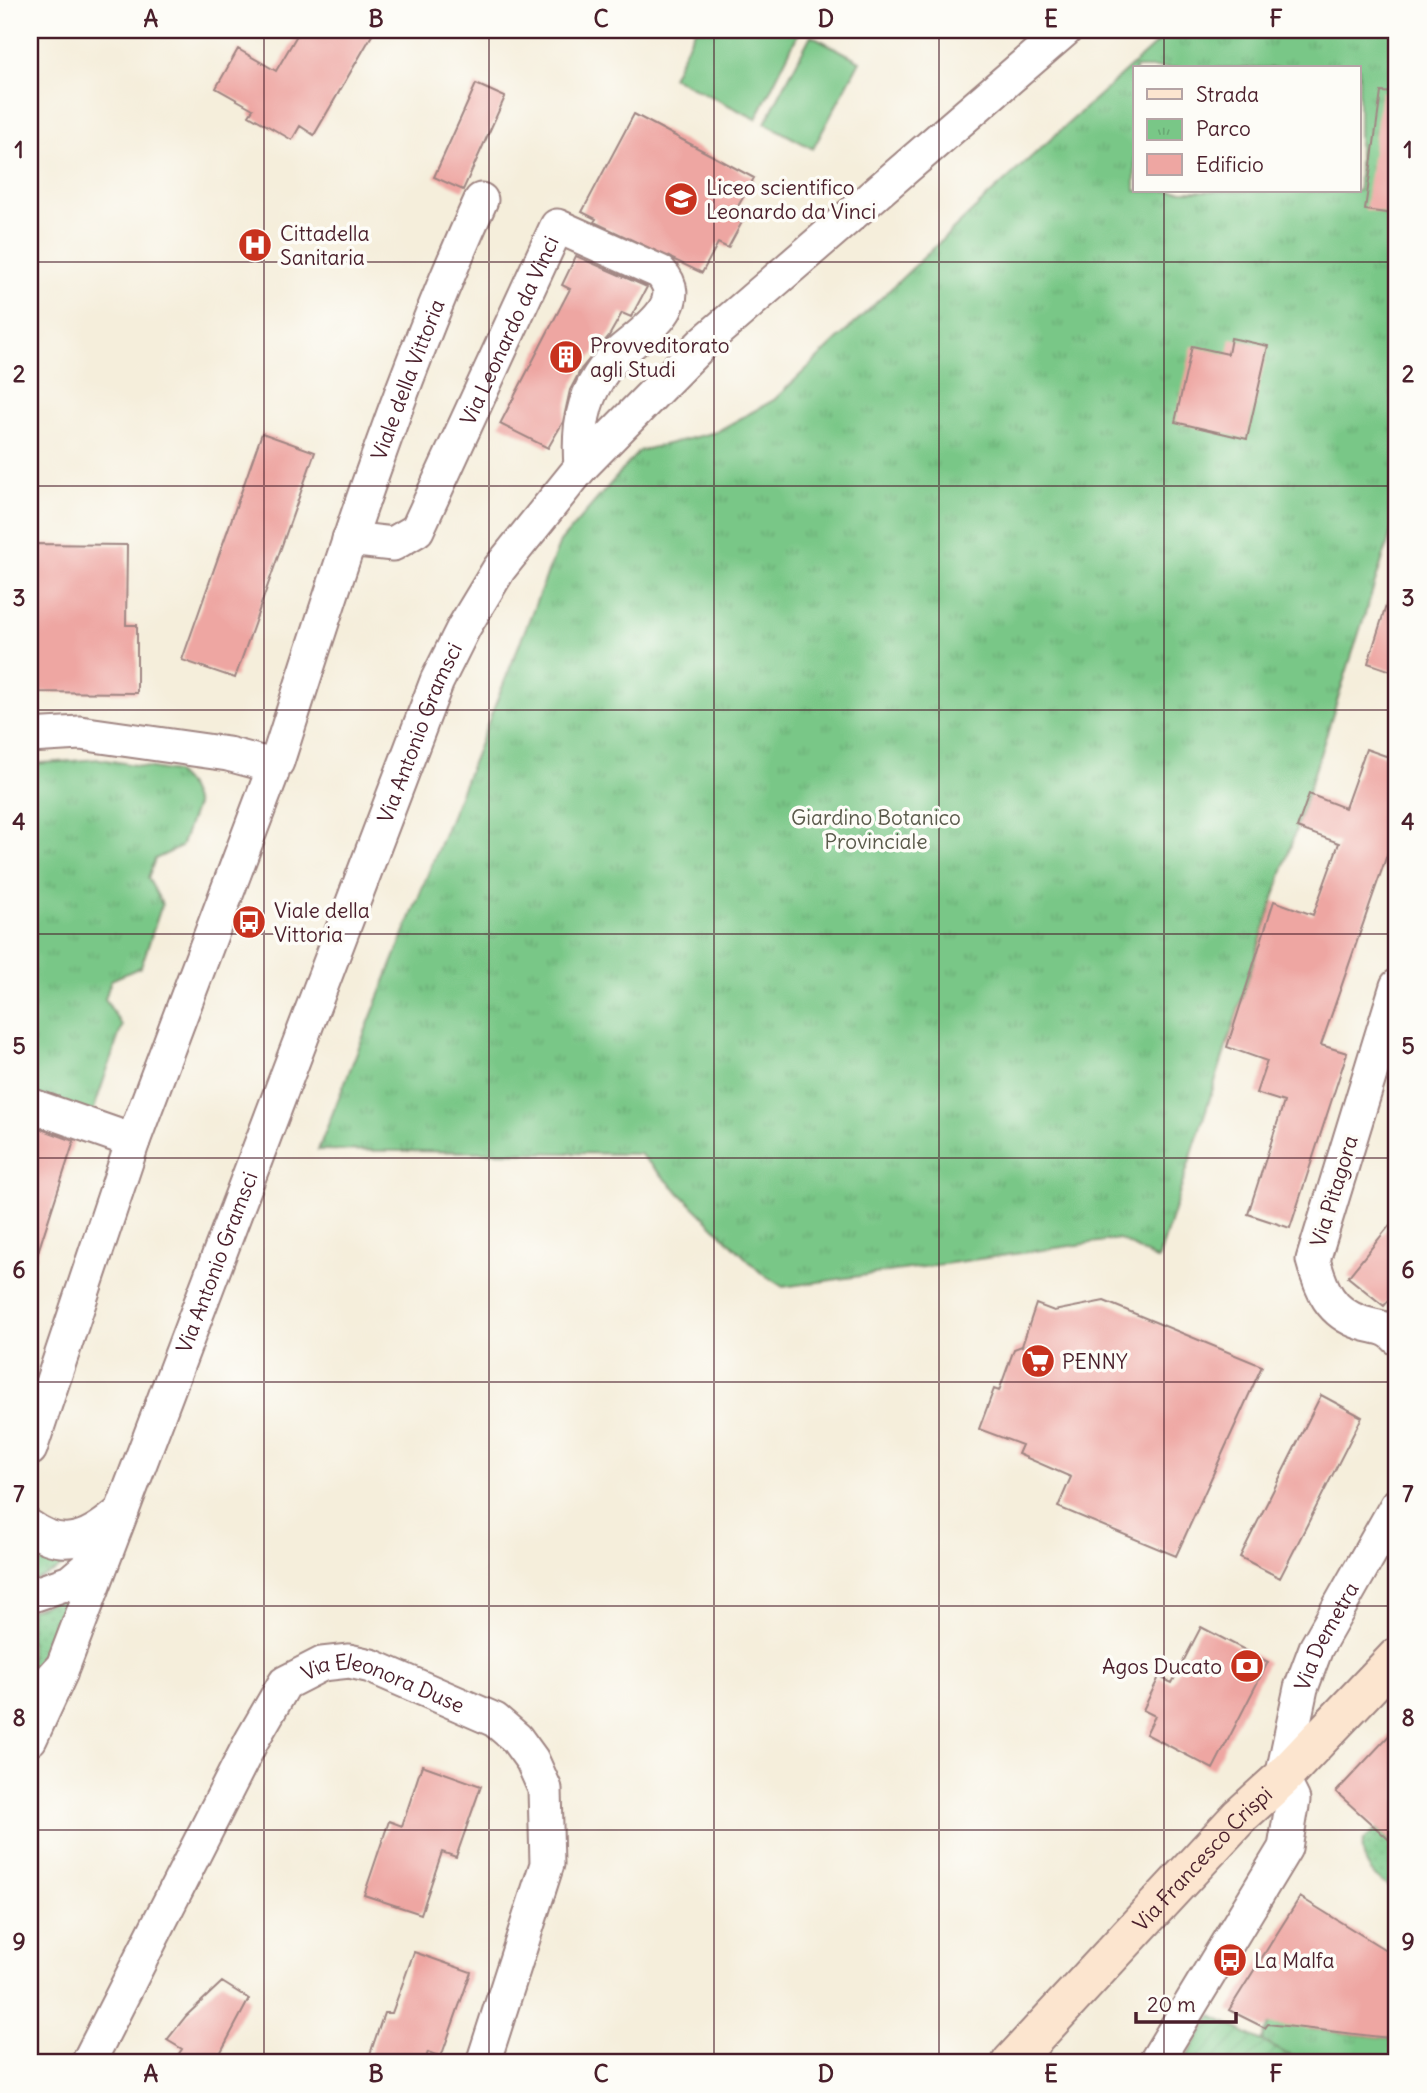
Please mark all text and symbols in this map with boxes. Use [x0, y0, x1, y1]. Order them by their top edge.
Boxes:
text: A [144, 4, 159, 33]
text: B [368, 4, 384, 33]
text: C [593, 4, 609, 33]
text: D [818, 4, 834, 33]
text: E [1044, 4, 1058, 33]
text: F [1269, 4, 1283, 33]
legend [1133, 66, 1360, 192]
text: Strada [1196, 81, 1259, 108]
text: Parco [1196, 115, 1251, 142]
text: 1 [14, 135, 24, 164]
text: 1 [1403, 135, 1413, 164]
text: Edificio [1196, 151, 1264, 178]
place label: Liceo scientifico Leonardo da Vinci [706, 174, 876, 225]
school or university icon: Liceo scientifico Leonardo da Vinci [662, 180, 700, 218]
place label: Cittadella Sanitaria [280, 220, 370, 271]
hospital icon: Cittadella Sanitaria [236, 226, 274, 264]
street label: Via Leonardo da Vinci [454, 231, 564, 429]
street label: Viale della Vittoria [365, 295, 450, 464]
place label: Provveditorato agli Studi [590, 332, 730, 383]
building icon: Provveditorato agli Studi [547, 338, 585, 376]
text: 2 [13, 359, 26, 388]
text: 2 [1402, 359, 1415, 388]
text: 3 [12, 583, 26, 612]
text: 3 [1401, 583, 1415, 612]
street label: Via Antonio Gramsci [371, 638, 468, 826]
park label: Giardino Botanico Provinciale [791, 804, 961, 855]
text: 4 [12, 807, 26, 836]
text: 4 [1401, 807, 1415, 836]
place label: Viale della Vittoria [274, 897, 370, 948]
bus stop icon: Viale della Vittoria [230, 903, 268, 941]
text: 5 [12, 1031, 26, 1060]
text: 5 [1401, 1031, 1415, 1060]
street label: Via Pitagora [1304, 1132, 1364, 1250]
street label: Via Antonio Gramsci [170, 1168, 263, 1357]
text: 6 [12, 1255, 26, 1284]
text: 6 [1401, 1255, 1415, 1284]
supermarket icon: PENNY [1019, 1342, 1057, 1380]
place label: PENNY [1062, 1348, 1128, 1375]
text: 7 [13, 1479, 25, 1508]
text: 7 [1402, 1479, 1414, 1508]
street label: Via Demetra [1288, 1577, 1364, 1694]
street label: Via Eleonora Duse [296, 1647, 469, 1719]
bank icon: Agos Ducato [1228, 1647, 1266, 1685]
place label: Agos Ducato [1102, 1653, 1222, 1680]
text: 8 [12, 1703, 26, 1732]
text: 8 [1401, 1703, 1415, 1732]
street label: Via Francesco Crispi [1127, 1780, 1277, 1937]
text: 9 [12, 1927, 26, 1956]
text: 9 [1401, 1927, 1415, 1956]
bus stop icon: La Malfa [1211, 1941, 1249, 1979]
place label: La Malfa [1254, 1947, 1334, 1974]
scale bar [1136, 1981, 1236, 2025]
text: 20 m [1147, 1991, 1196, 2018]
text: A [144, 2059, 159, 2088]
text: B [368, 2059, 384, 2088]
text: C [593, 2059, 609, 2088]
text: D [818, 2059, 834, 2088]
text: E [1044, 2059, 1058, 2088]
text: F [1269, 2059, 1283, 2088]

